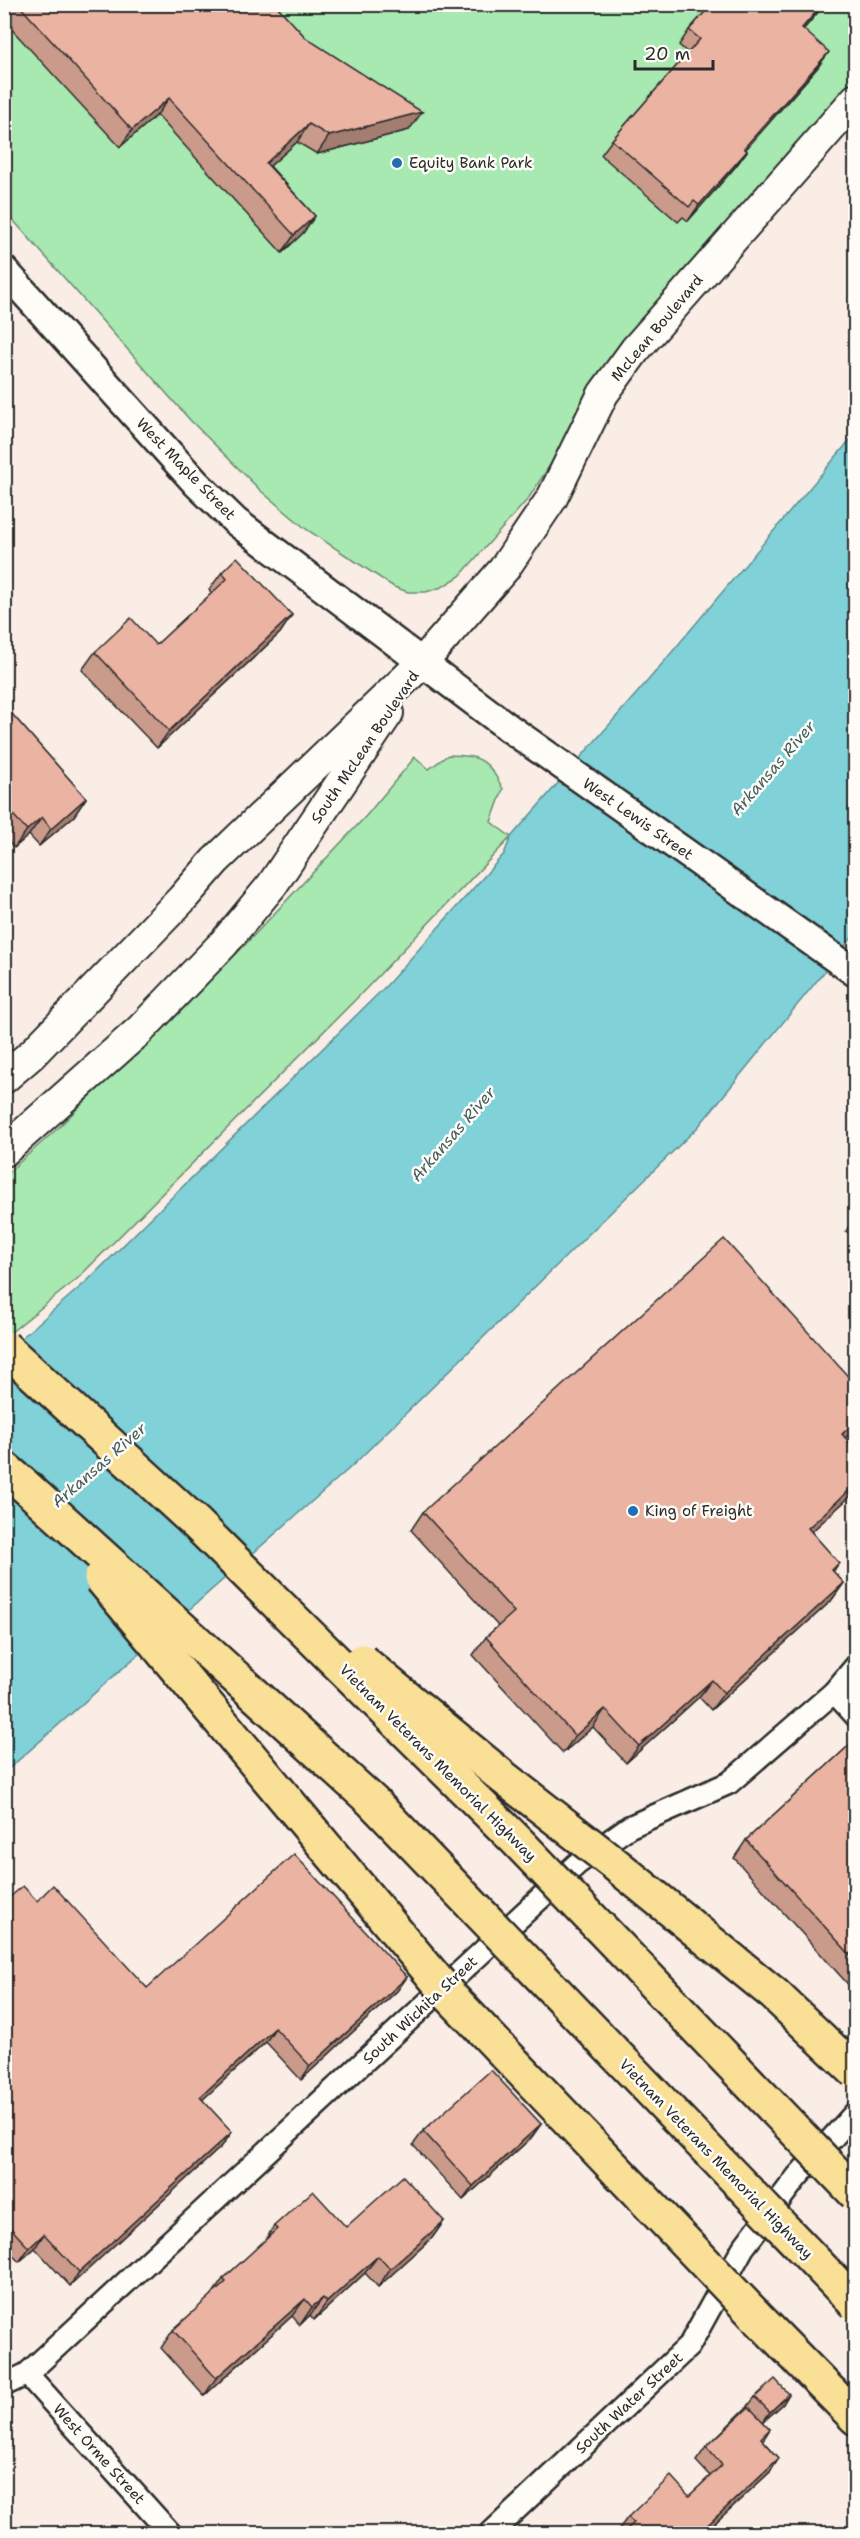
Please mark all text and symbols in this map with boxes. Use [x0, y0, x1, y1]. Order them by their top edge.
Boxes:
scale bar [635, 33, 713, 71]
text: 20 m [644, 42, 690, 66]
place label: Equity Bank Park [409, 153, 533, 173]
marker: Equity Bank Park [390, 156, 404, 170]
street label: McLean Boulevard [606, 270, 708, 386]
street label: West Maple Street [132, 413, 240, 525]
street label: South McLean Boulevard [306, 666, 424, 827]
water label: Arkansas River [726, 716, 820, 820]
street label: West Lewis Street [579, 773, 697, 865]
water label: Arkansas River [406, 1082, 500, 1186]
water label: Arkansas River [47, 1418, 151, 1512]
place label: King of Freight [645, 1501, 753, 1521]
marker: King of Freight [626, 1504, 640, 1518]
street label: Vietnam Veterans Memorial Highway [335, 1660, 541, 1866]
street label: South Wichita Street [358, 1951, 482, 2069]
street label: Vietnam Veterans Memorial Highway [615, 2054, 817, 2264]
street label: South Water Street [571, 2348, 687, 2458]
street label: West Orme Street [48, 2399, 150, 2509]

